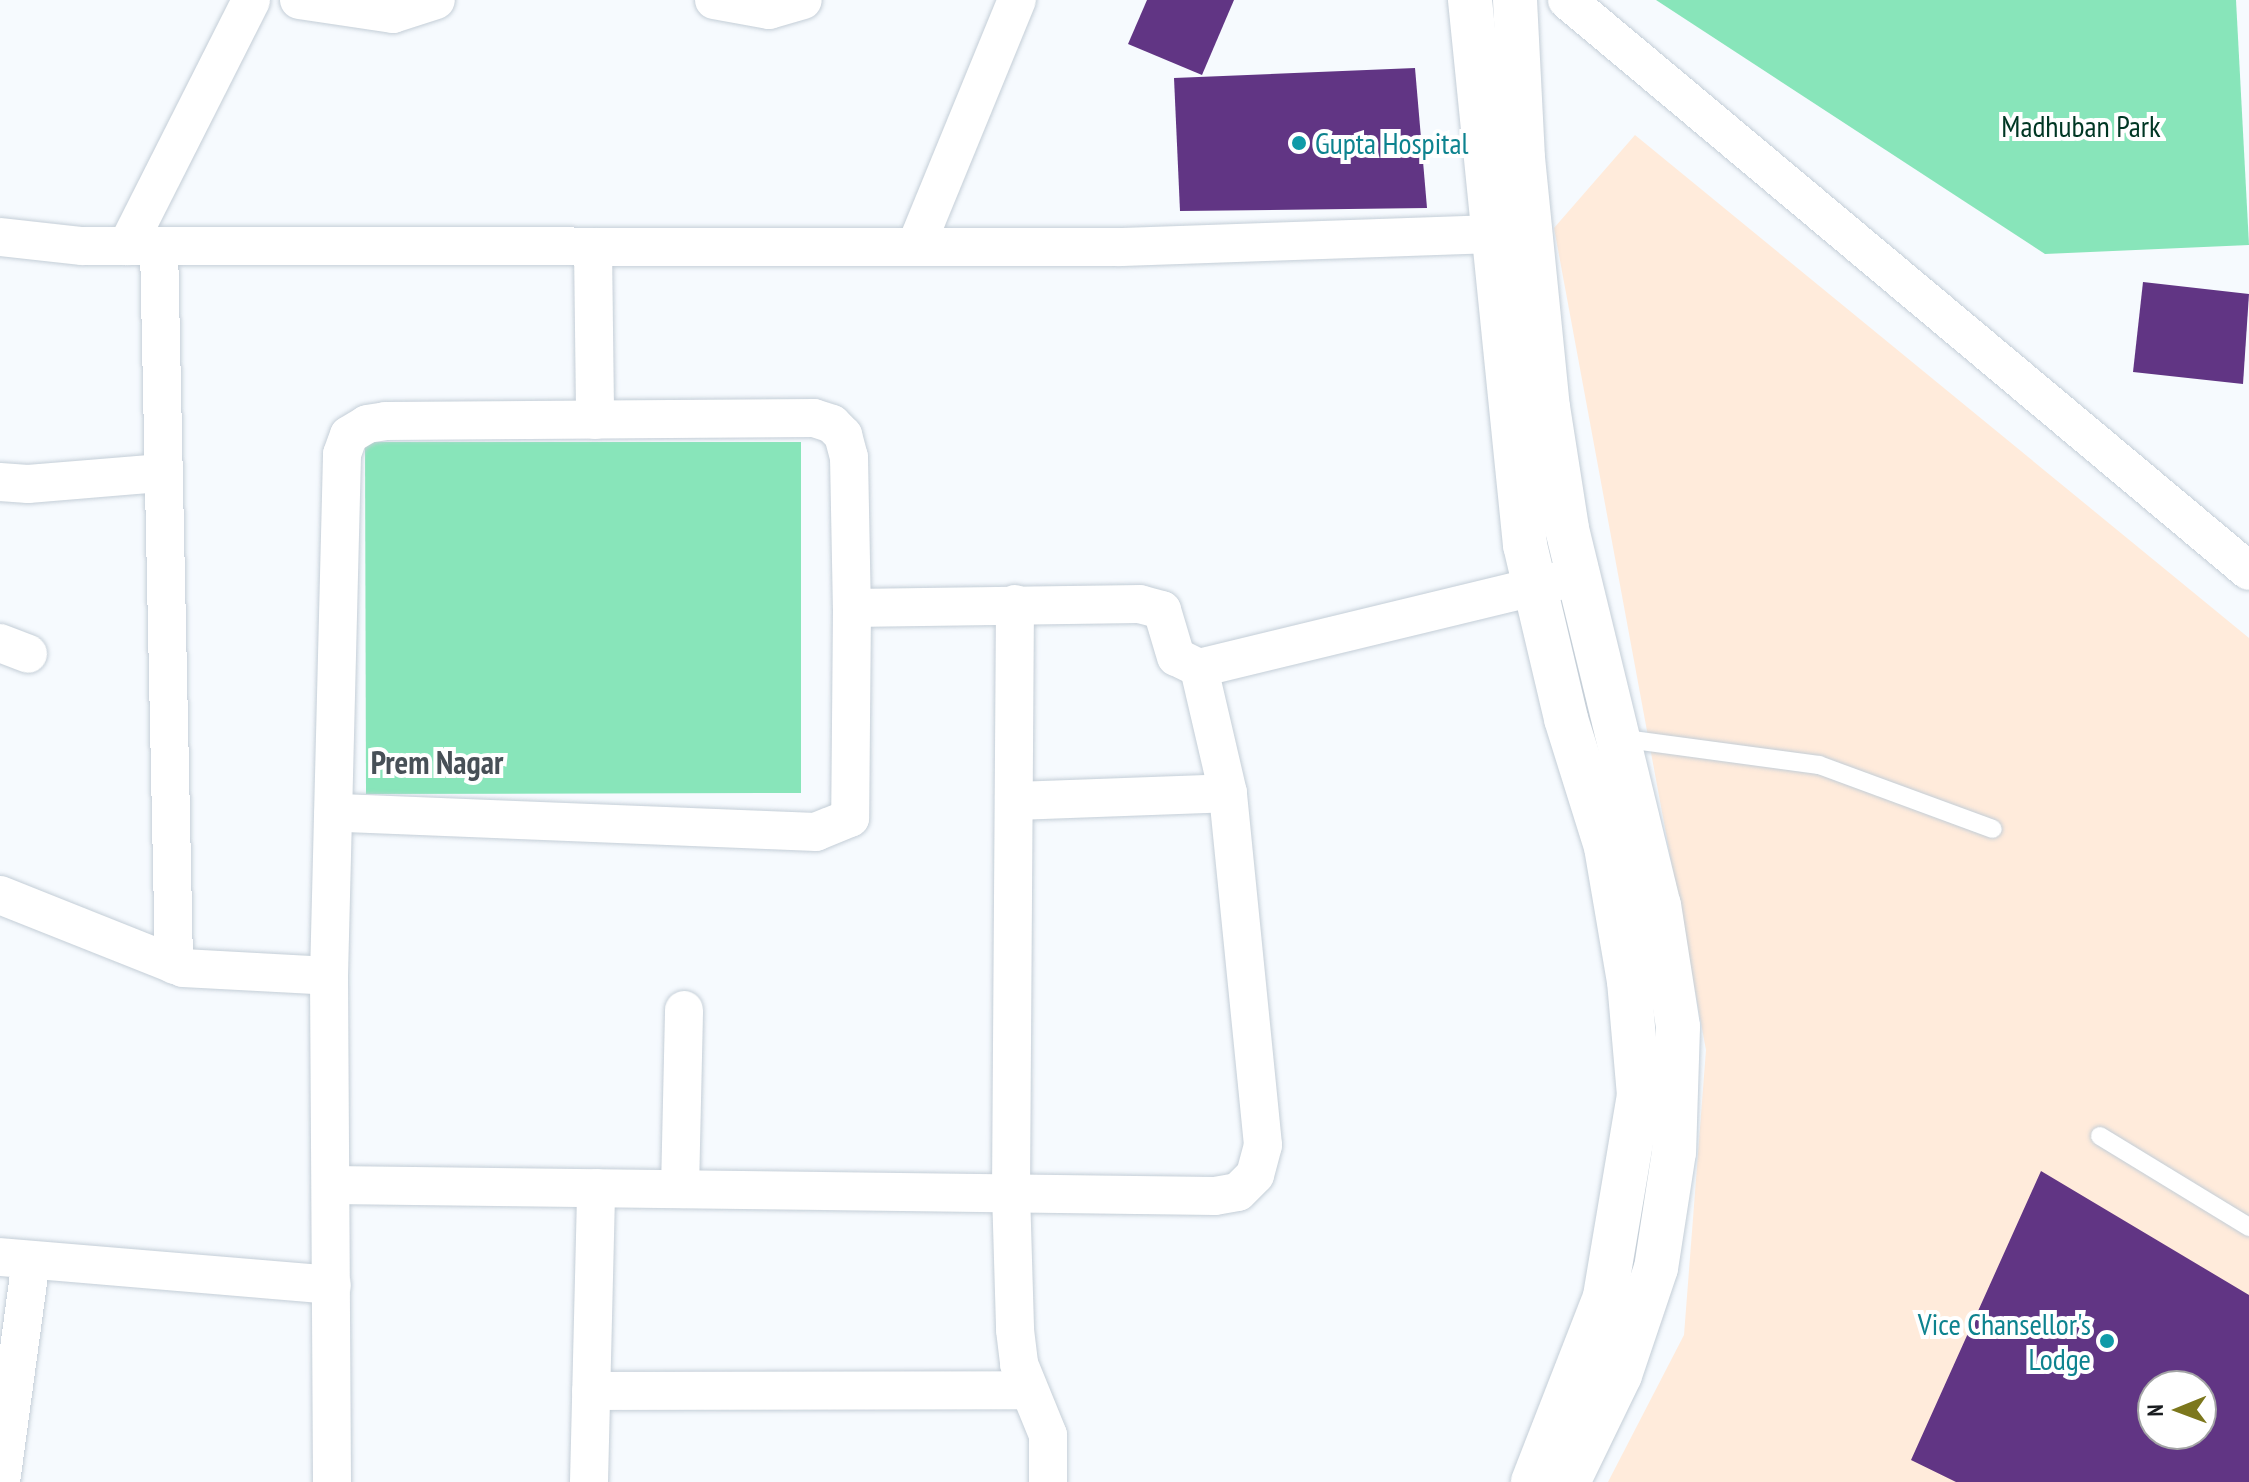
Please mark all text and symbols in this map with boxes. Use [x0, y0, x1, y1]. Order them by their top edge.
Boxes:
park label: Madhuban Park [2001, 108, 2161, 144]
place label: Gupta Hospital [1315, 125, 1468, 161]
marker: Gupta Hospital [1290, 134, 1308, 152]
district label: Prem Nagar [371, 743, 503, 781]
place label: Vice Chansellor's Lodge [1918, 1306, 2091, 1376]
marker: Vice Chansellor's Lodge [2098, 1332, 2116, 1350]
north arrow [2137, 1370, 2217, 1450]
text: N [2141, 1404, 2169, 1417]

